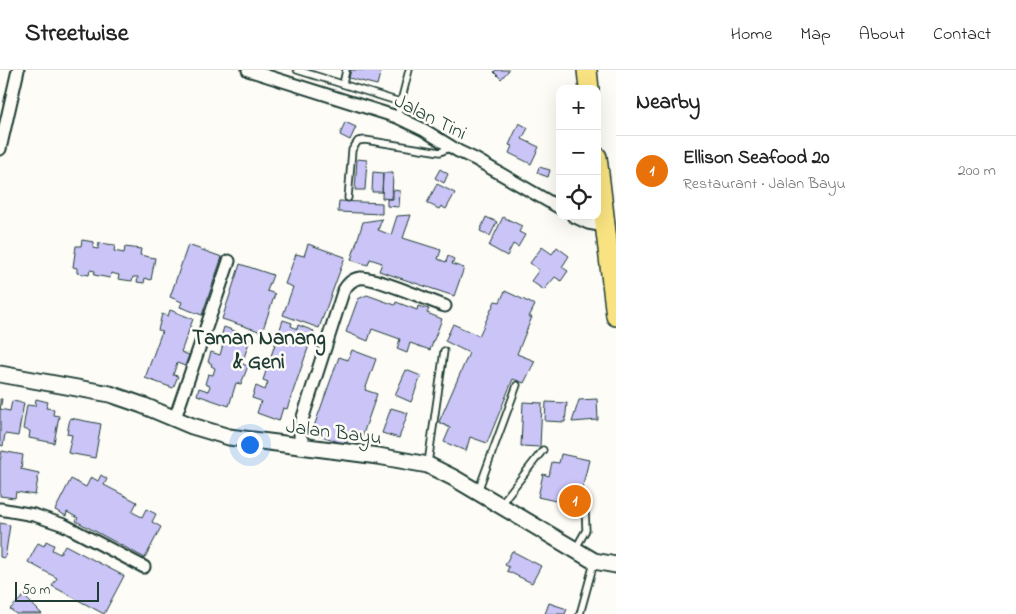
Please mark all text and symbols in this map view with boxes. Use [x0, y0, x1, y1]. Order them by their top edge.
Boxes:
text: Streetwise [25, 17, 129, 52]
text: Home [731, 22, 772, 48]
text: Map [800, 22, 831, 48]
text: About [859, 22, 905, 48]
text: Contact [933, 22, 991, 48]
map controls [556, 85, 601, 220]
button: + [556, 85, 601, 130]
street label: Jalan Tini [388, 88, 471, 149]
text: Nearby [636, 88, 700, 118]
button: − [556, 130, 601, 175]
text: Ellison Seafood 20 [683, 145, 829, 172]
text: 1 [649, 159, 655, 183]
text: 200 m [958, 159, 996, 183]
text: Restaurant · Jalan Bayu [683, 172, 846, 196]
button: locate [556, 175, 601, 220]
district label: Taman Nanang & Geni [192, 324, 326, 378]
street label: Jalan Bayu [284, 413, 383, 454]
your location [237, 432, 263, 458]
pin: 1 [559, 482, 591, 520]
scale bar [15, 579, 99, 602]
text: 50 m [22, 580, 50, 601]

